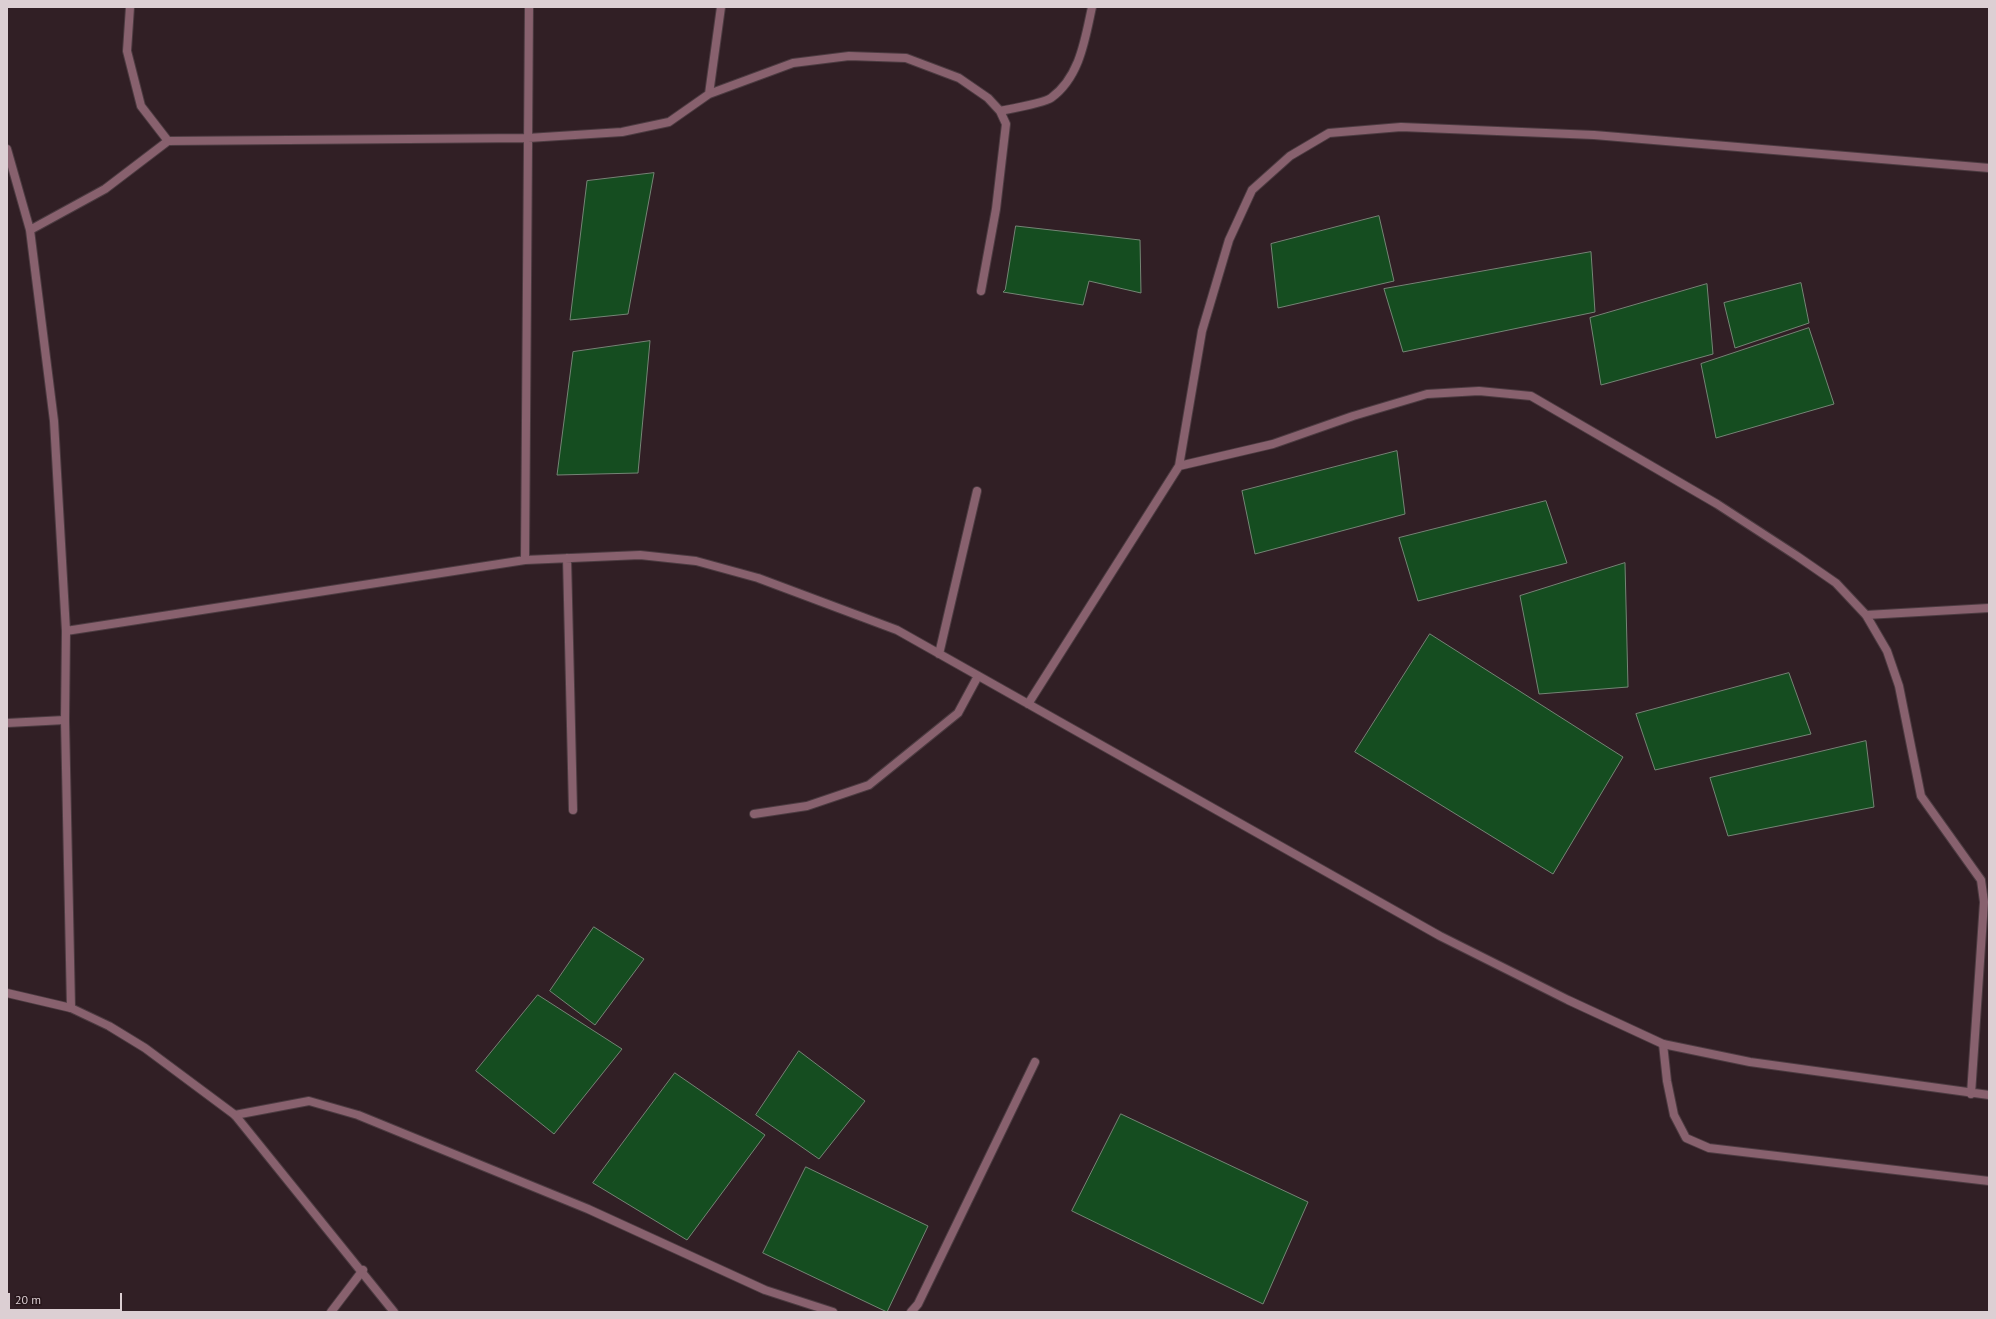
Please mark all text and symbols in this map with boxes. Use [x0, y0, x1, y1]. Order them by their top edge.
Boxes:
scale bar [10, 1285, 124, 1311]
text: 20 m [15, 1292, 41, 1307]

